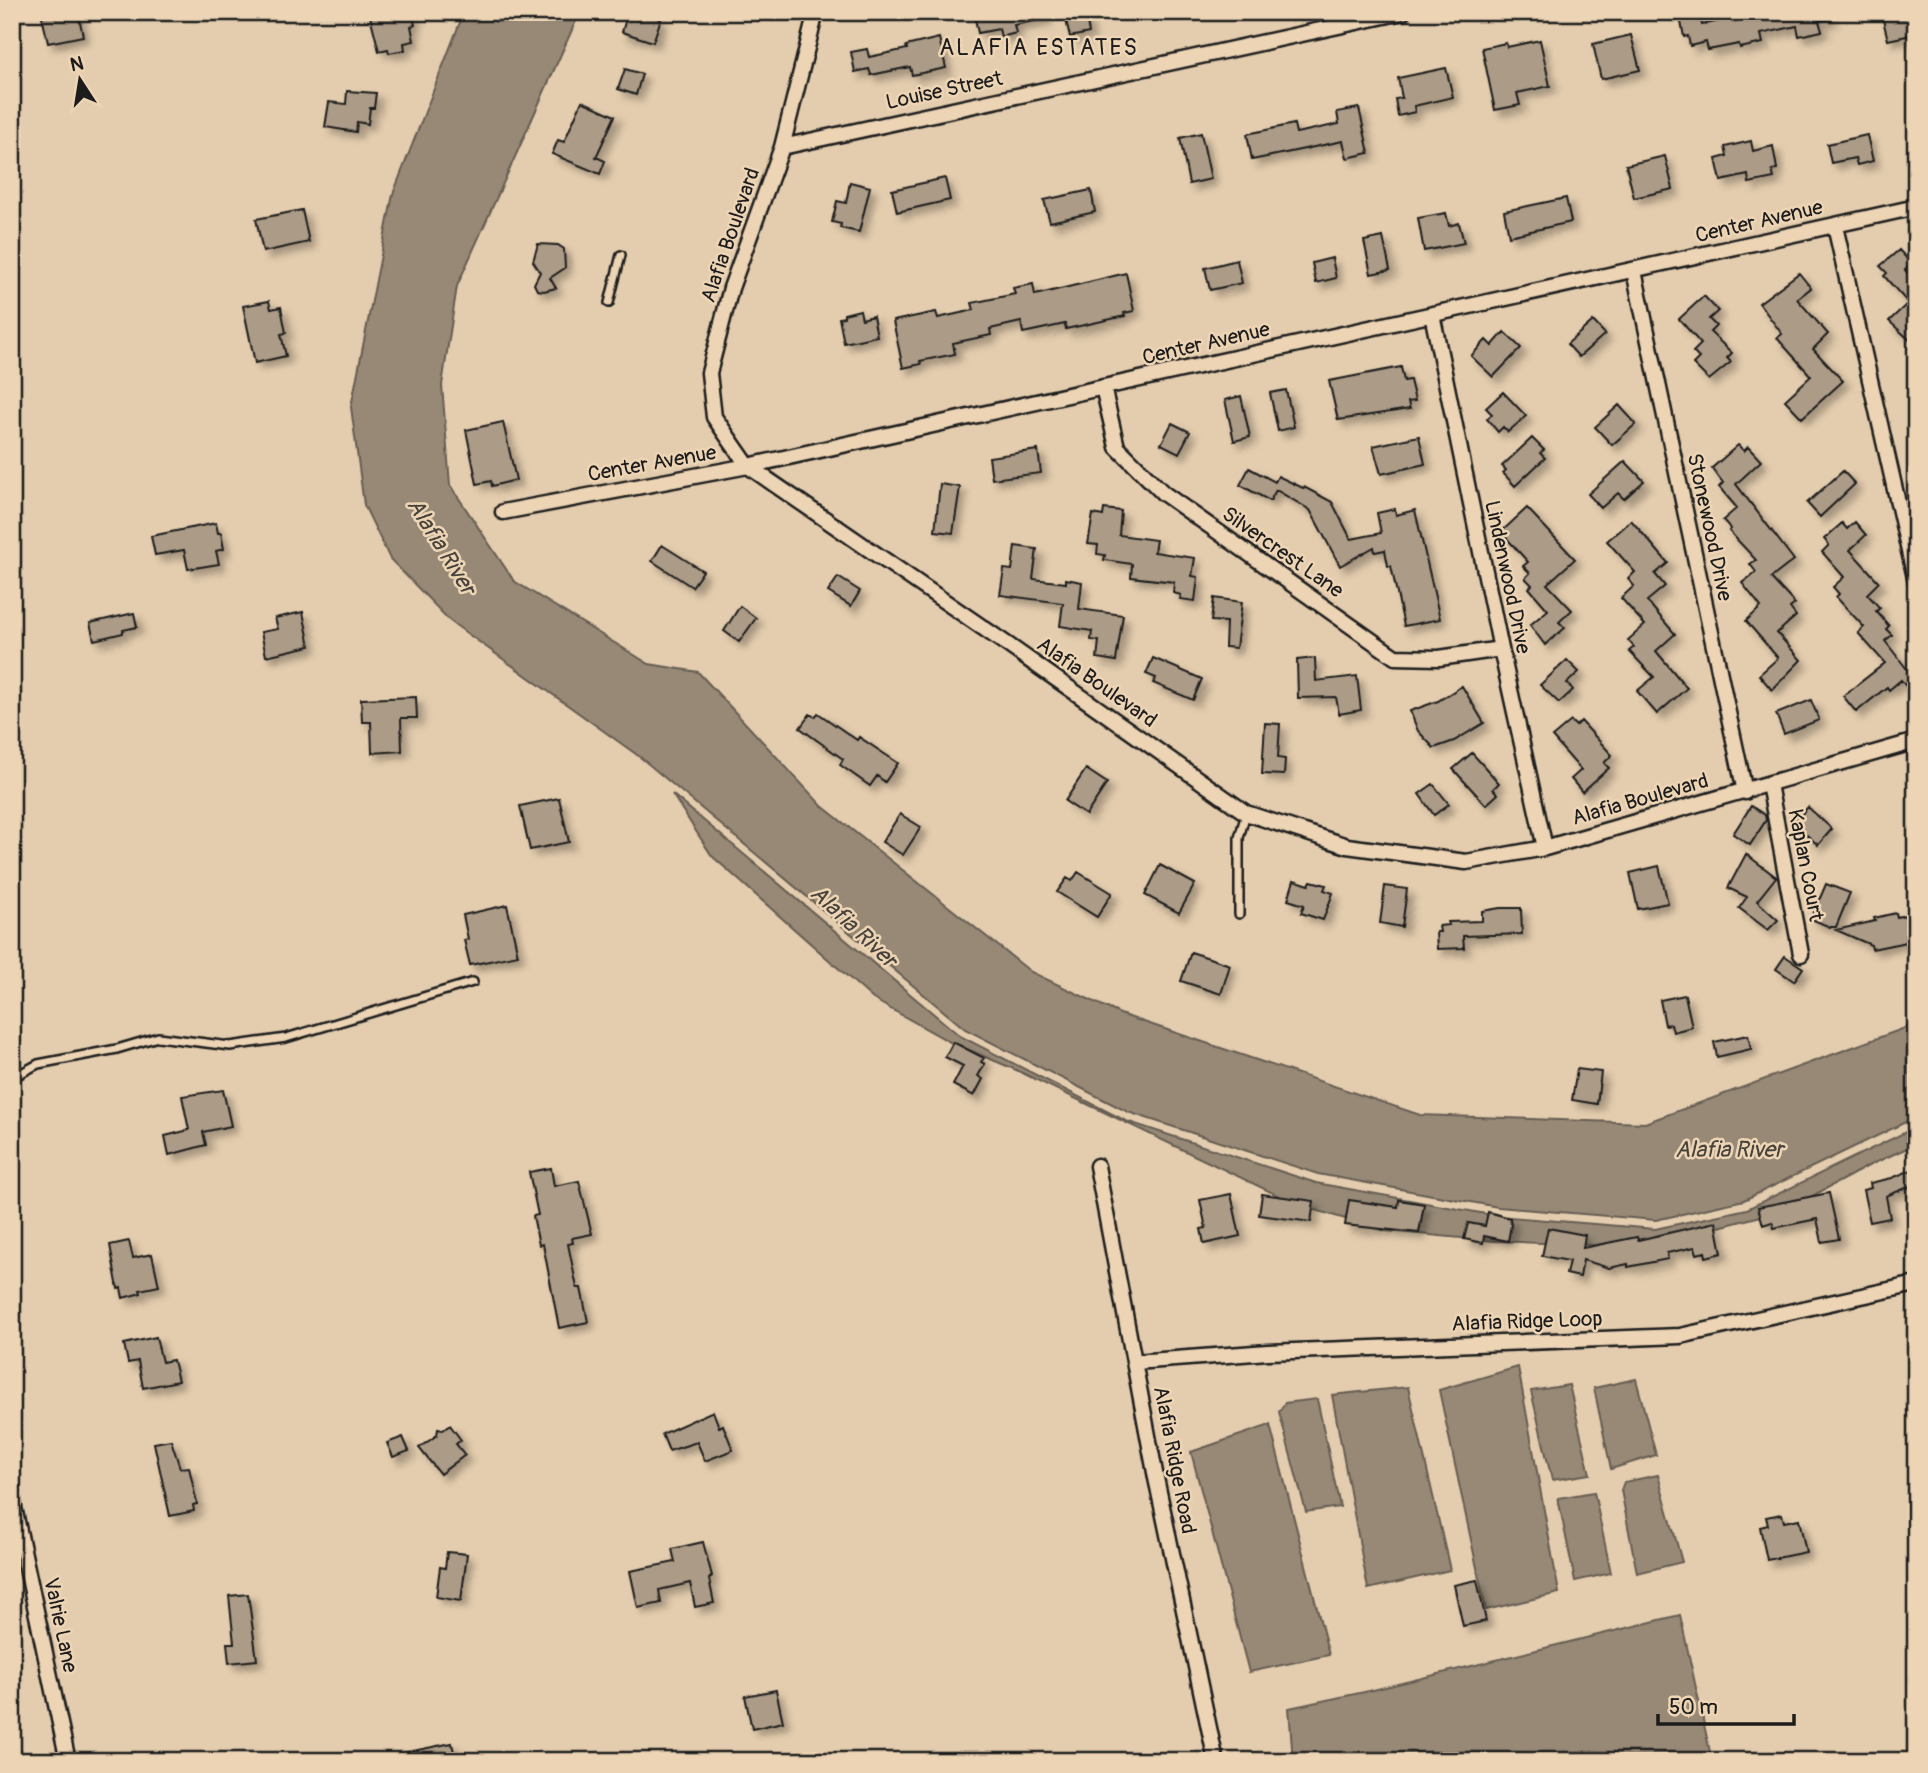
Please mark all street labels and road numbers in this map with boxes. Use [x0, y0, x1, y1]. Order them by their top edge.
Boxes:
street label: Louise Street [883, 65, 1005, 116]
street label: Alafia Boulevard [695, 164, 766, 306]
street label: Center Avenue [1693, 194, 1826, 249]
street label: Center Avenue [1140, 316, 1273, 371]
street label: Center Avenue [586, 439, 719, 488]
street label: Stonewood Drive [1681, 451, 1738, 604]
street label: Lindenwood Drive [1478, 498, 1537, 657]
street label: Silvercrest Lane [1217, 501, 1349, 605]
street label: Alafia Boulevard [1031, 631, 1162, 734]
street label: Alafia Boulevard [1569, 767, 1711, 832]
street label: Kaplan Court [1781, 807, 1830, 924]
street label: Alafia Ridge Loop [1451, 1305, 1603, 1338]
street label: Alafia Ridge Road [1147, 1384, 1202, 1536]
street label: Valrie Lane [37, 1575, 84, 1676]

